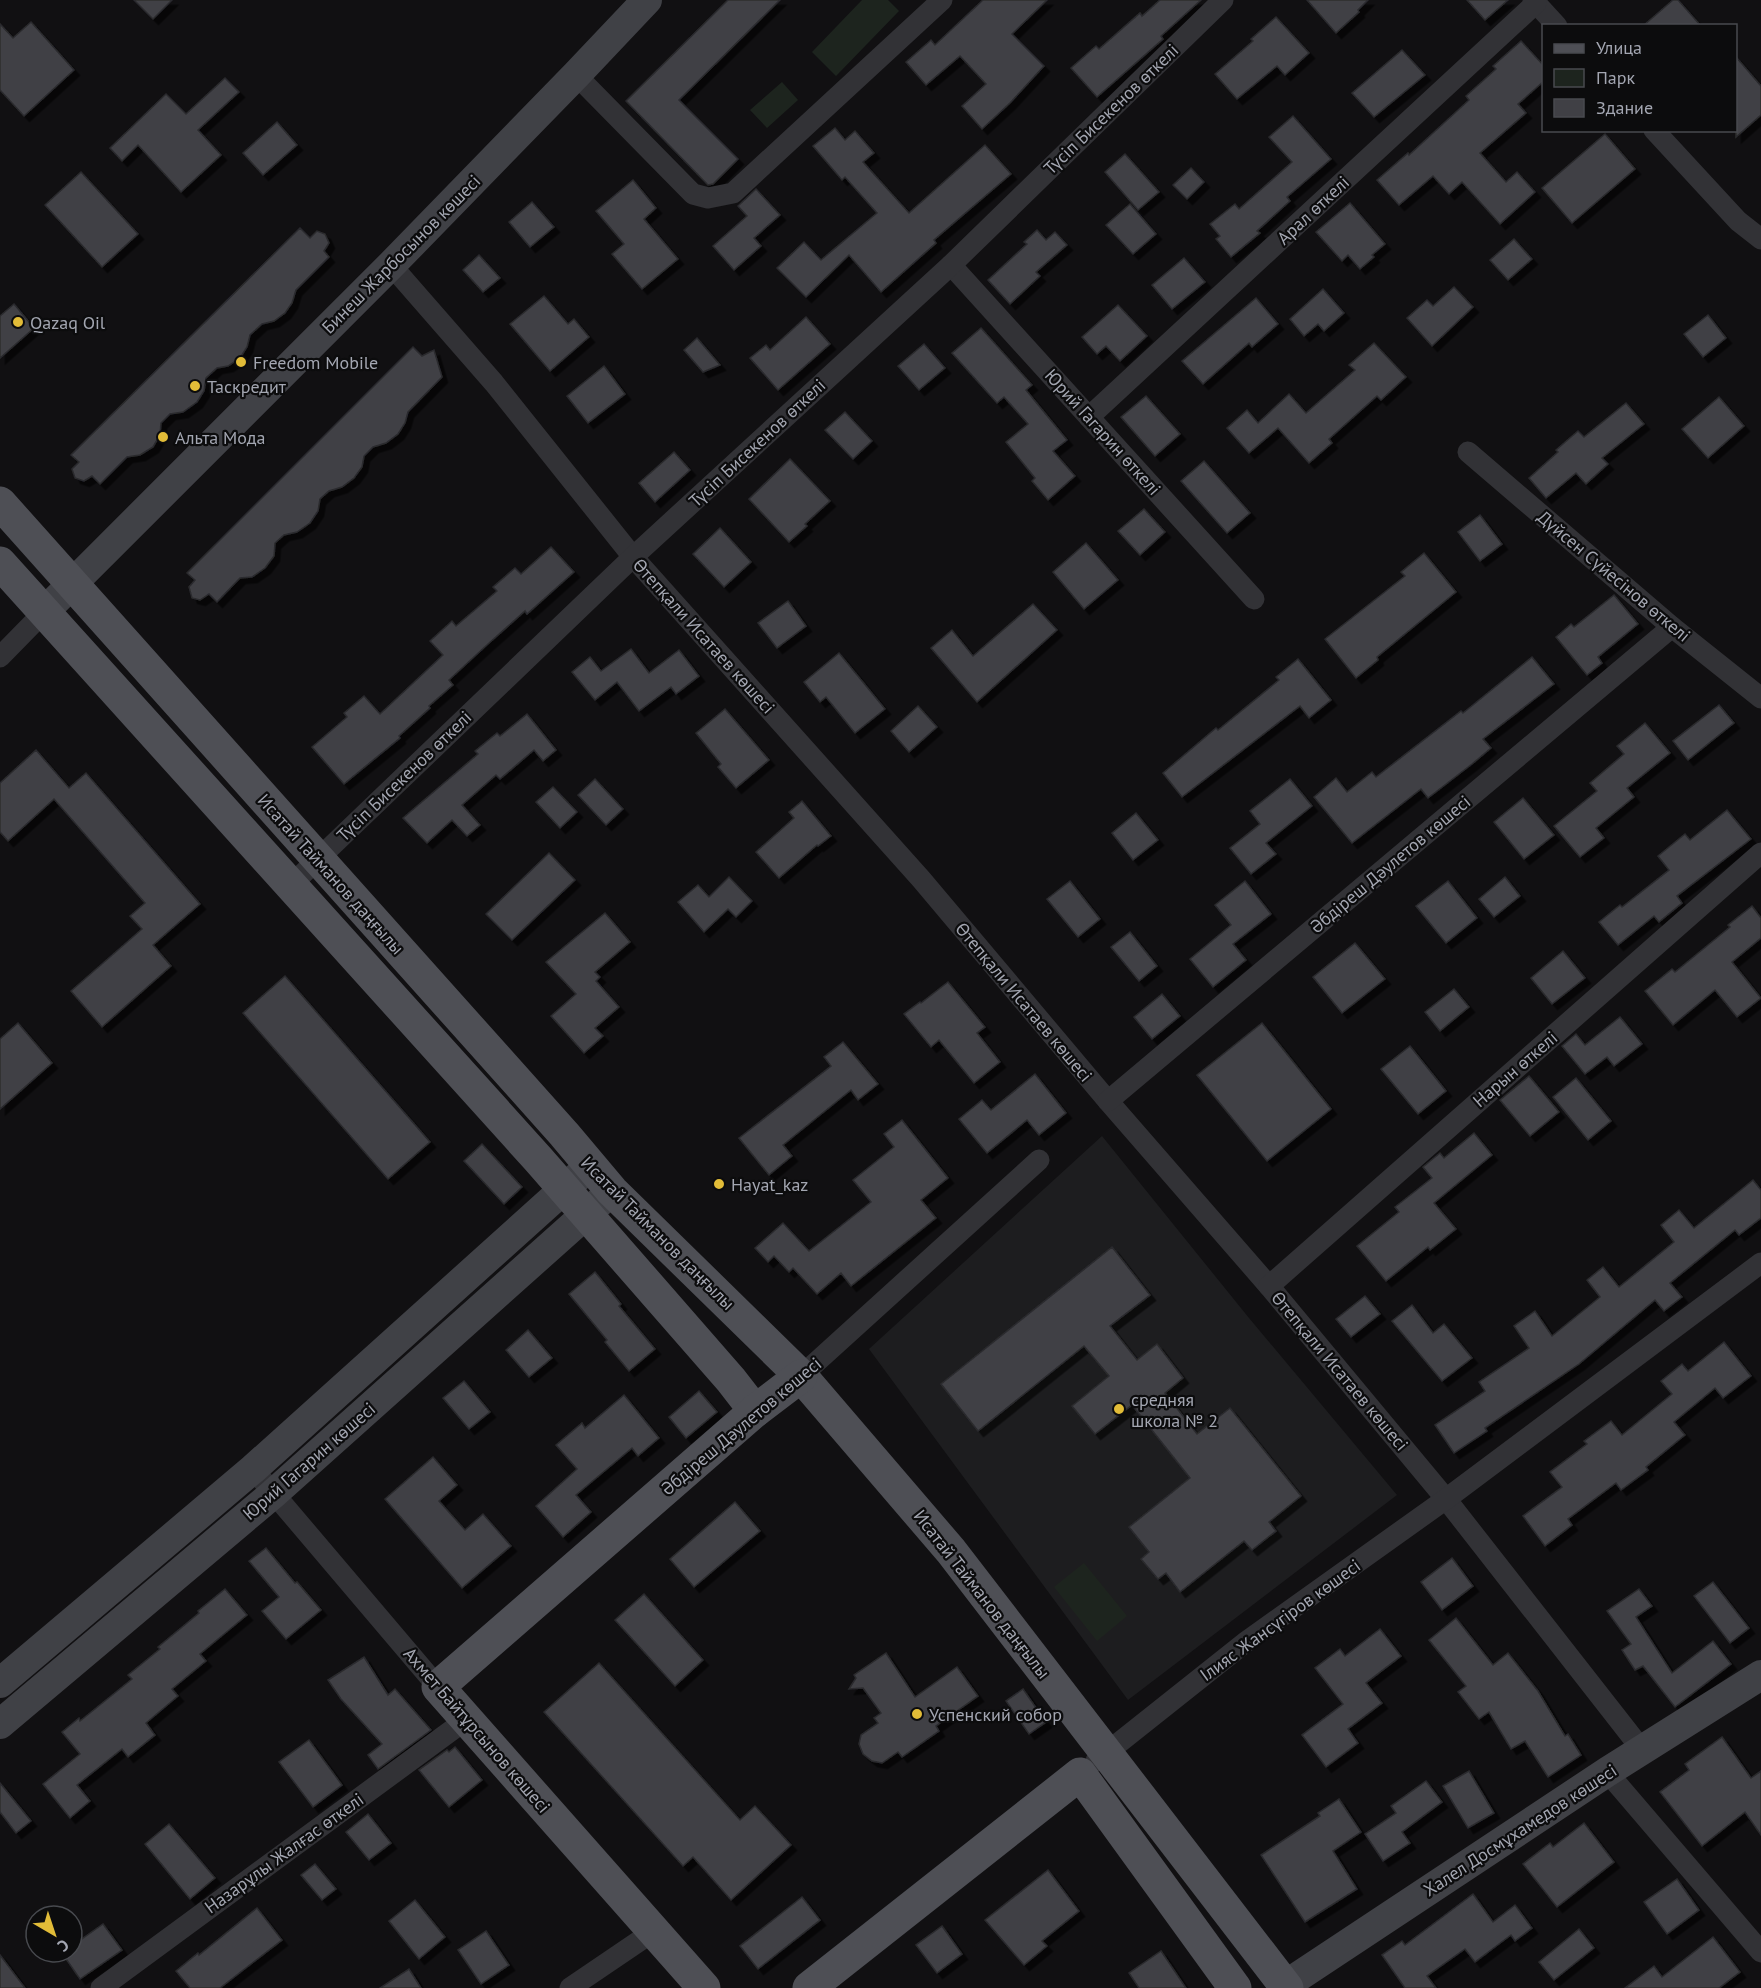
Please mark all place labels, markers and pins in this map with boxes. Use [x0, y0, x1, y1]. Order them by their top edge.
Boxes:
place label: Qazaq Oil [30, 311, 106, 334]
marker: Qazaq Oil [11, 315, 25, 329]
place label: Freedom Mobile [253, 351, 378, 374]
marker: Freedom Mobile [234, 355, 248, 369]
place label: Таскредит [207, 375, 287, 398]
marker: Таскредит [188, 379, 202, 393]
place label: Альта Мода [175, 426, 266, 449]
marker: Альта Мода [156, 430, 170, 444]
place label: Hayat_kaz [731, 1173, 808, 1196]
marker: Hayat_kaz [712, 1177, 726, 1191]
place label: cредняя школа № 2 [1131, 1388, 1218, 1432]
marker: cредняя школа № 2 [1112, 1402, 1126, 1416]
place label: Успенский собор [929, 1703, 1062, 1726]
marker: Успенский собор [910, 1707, 924, 1721]

